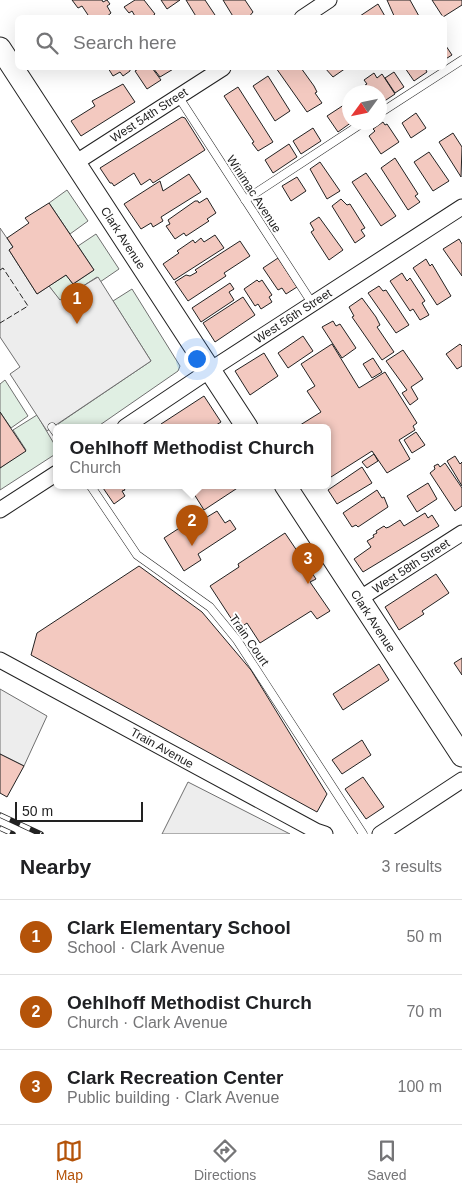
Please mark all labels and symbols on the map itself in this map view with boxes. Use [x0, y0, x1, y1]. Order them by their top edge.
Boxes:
street label: West 54th Street [108, 84, 191, 145]
north arrow [342, 85, 387, 130]
street label: Winimac Avenue [224, 153, 284, 235]
street label: Clark Avenue [98, 204, 148, 272]
pin: 1 [61, 283, 93, 324]
street label: West 56th Street [252, 285, 335, 346]
your location [184, 346, 210, 372]
pin: 2 [176, 505, 208, 546]
street label: West 58th Street [370, 535, 453, 596]
pin: 3 [292, 543, 324, 584]
street label: Clark Avenue [348, 587, 398, 655]
street label: Train Court [226, 612, 272, 669]
street label: Train Avenue [128, 725, 196, 771]
scale bar [15, 799, 142, 822]

